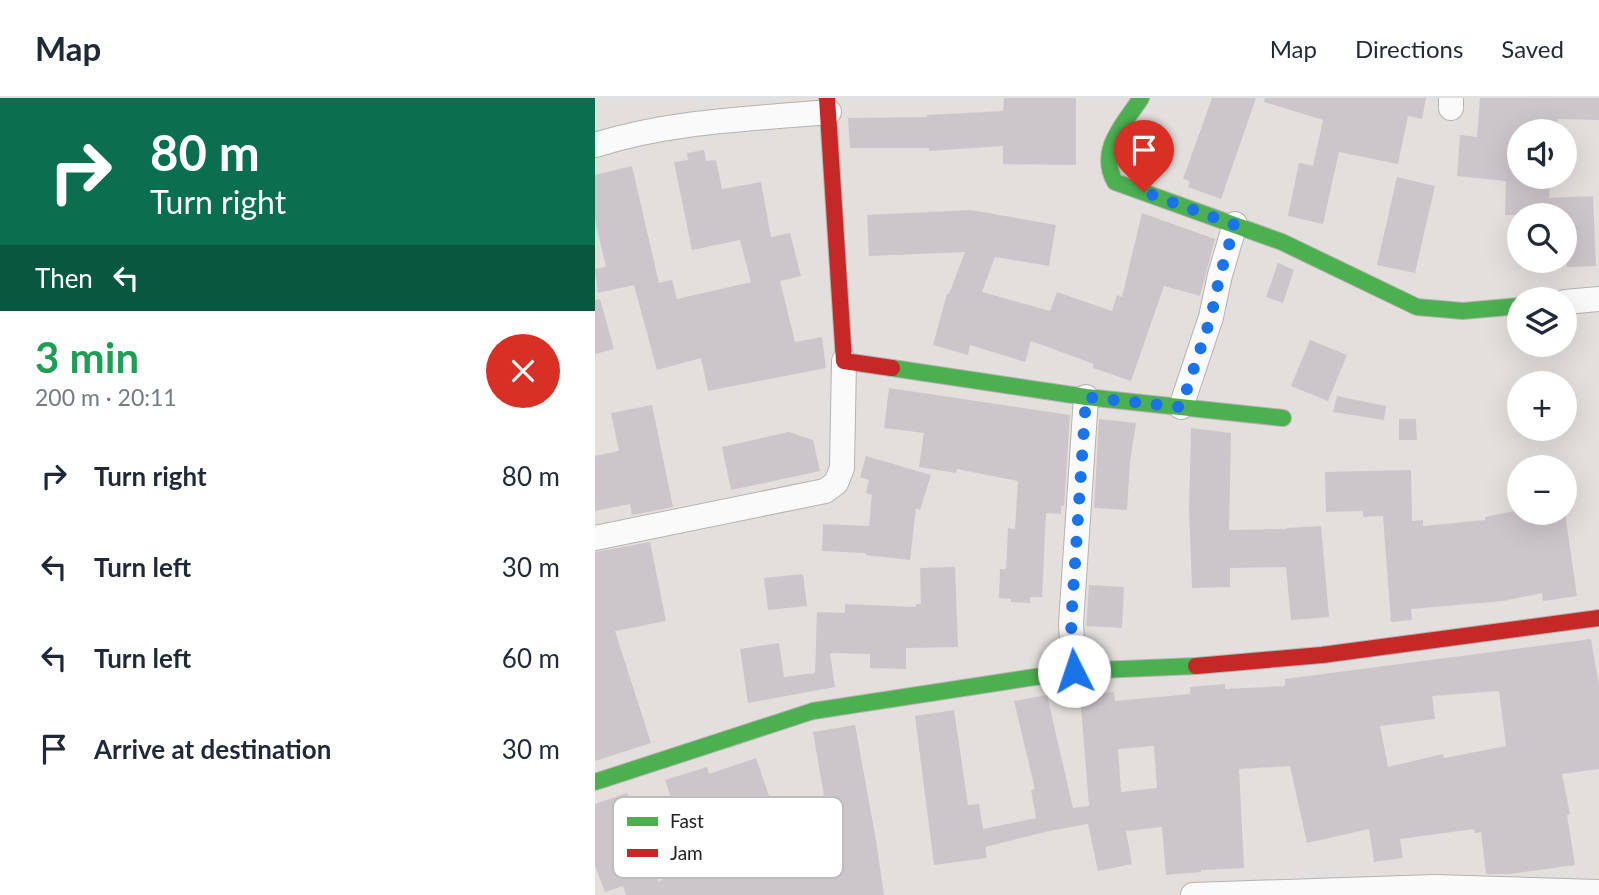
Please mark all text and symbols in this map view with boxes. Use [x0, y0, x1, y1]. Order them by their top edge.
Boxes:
text: Map [35, 28, 101, 68]
text: Map [1270, 34, 1317, 63]
text: Directions [1355, 34, 1463, 63]
text: Saved [1501, 34, 1564, 63]
map controls [1507, 119, 1577, 525]
button: sound [1507, 119, 1577, 189]
pin [1114, 120, 1174, 192]
text: 80 m [150, 123, 260, 181]
icon: right [35, 126, 126, 217]
icon: arrive [1125, 131, 1163, 169]
text: Turn right [150, 182, 286, 221]
button: search [1507, 203, 1577, 273]
icon: left [107, 259, 145, 297]
text: Then [35, 262, 93, 294]
button: layers [1507, 287, 1577, 357]
text: 3 min [35, 332, 139, 382]
button: close [486, 334, 560, 408]
button: + [1507, 371, 1577, 441]
text: 200 m · 20:11 [35, 383, 177, 411]
button: − [1507, 455, 1577, 525]
icon: right [35, 457, 73, 495]
text: Turn right [94, 460, 207, 492]
text: 80 m [502, 460, 560, 492]
icon: left [35, 548, 73, 586]
text: Turn left [94, 551, 191, 583]
text: 30 m [502, 551, 560, 583]
position arrow [1037, 634, 1111, 708]
icon: left [35, 639, 73, 677]
text: Turn left [94, 642, 191, 674]
text: 60 m [502, 642, 560, 674]
icon: arrive [35, 730, 73, 768]
text: Arrive at destination [94, 733, 331, 765]
text: 30 m [502, 733, 560, 765]
legend [613, 797, 843, 878]
text: Fast [670, 809, 704, 832]
text: Jam [670, 841, 703, 864]

